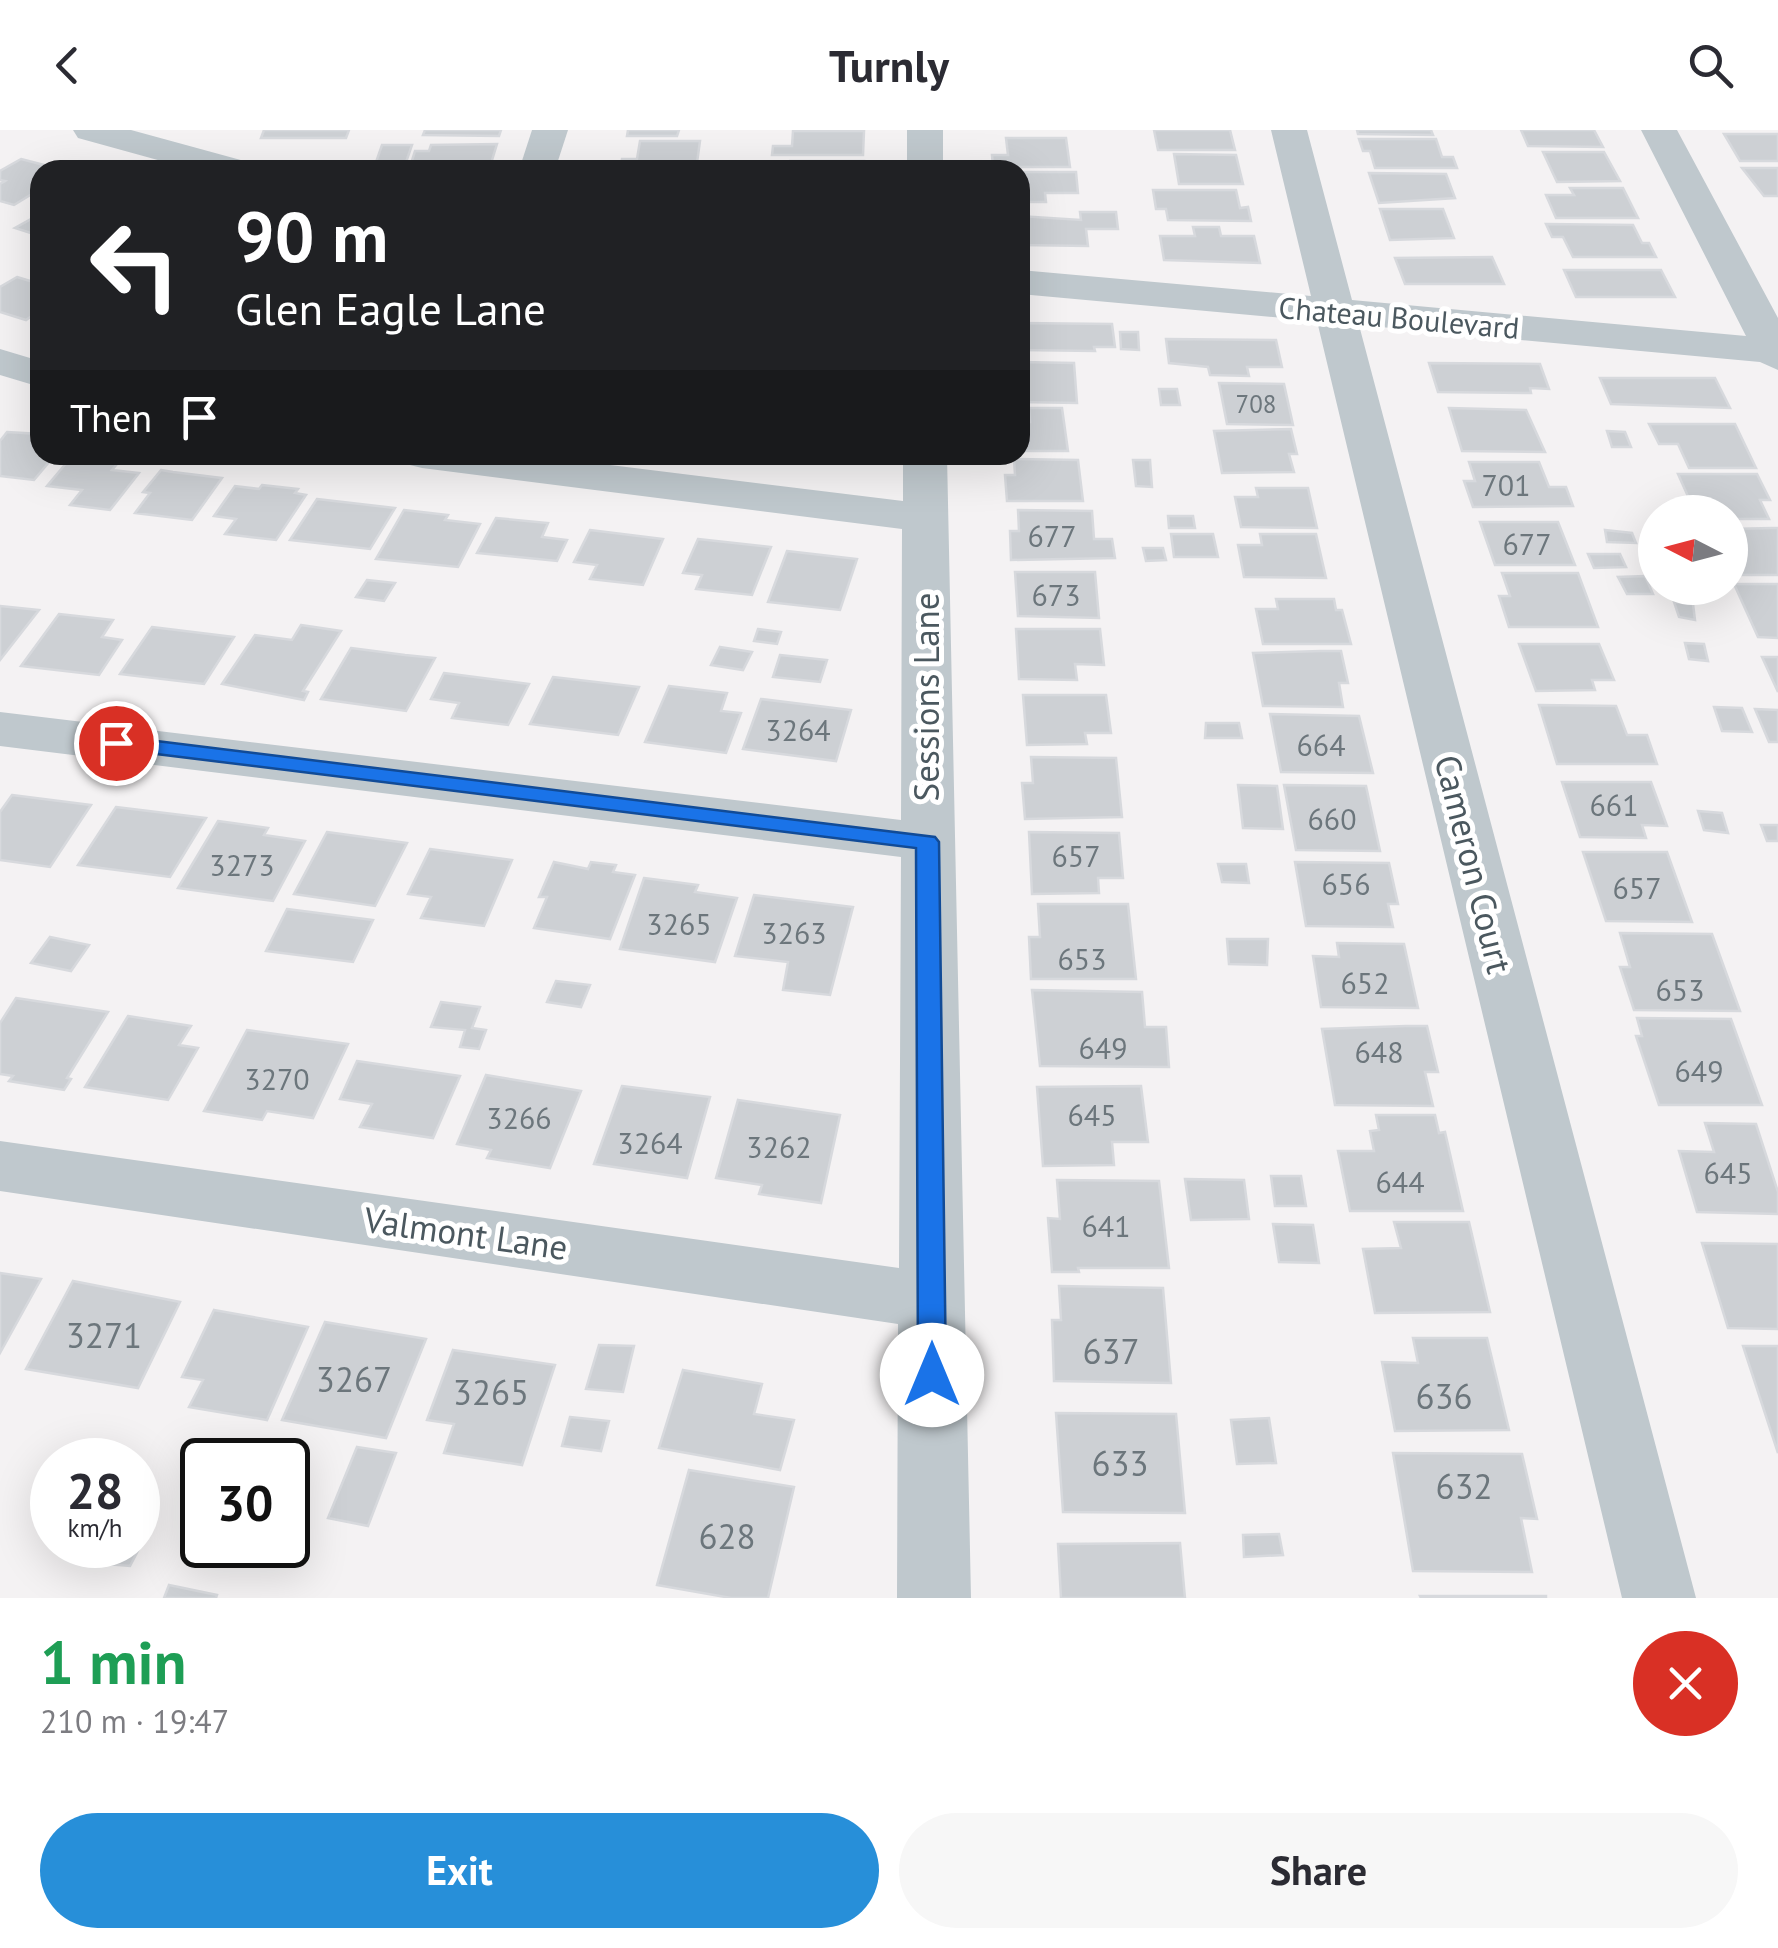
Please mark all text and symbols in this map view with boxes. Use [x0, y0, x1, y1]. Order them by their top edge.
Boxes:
text: Turnly [829, 36, 949, 94]
icon: back [40, 38, 95, 93]
icon: search [1683, 38, 1738, 93]
text: 90 m [235, 191, 388, 281]
icon: left [70, 200, 200, 330]
text: Glen Eagle Lane [235, 279, 546, 337]
street label: Chateau Boulevard [1277, 287, 1521, 347]
house number: 708 [1236, 388, 1276, 420]
icon: arrive [172, 390, 227, 445]
text: Then [70, 393, 152, 442]
house number: 701 [1481, 465, 1531, 504]
north arrow [1638, 495, 1748, 605]
map controls [1638, 495, 1748, 605]
house number: 677 [1027, 516, 1077, 555]
house number: 677 [1502, 524, 1552, 563]
house number: 673 [1031, 575, 1081, 614]
street label: Sessions Lane [903, 593, 949, 801]
pin [74, 701, 159, 786]
house number: 3264 [765, 710, 831, 749]
icon: arrive [89, 716, 144, 771]
house number: 664 [1296, 725, 1346, 764]
street label: Cameron Court [1425, 750, 1523, 978]
house number: 661 [1589, 785, 1639, 824]
house number: 660 [1307, 799, 1357, 838]
house number: 657 [1051, 836, 1101, 875]
house number: 3273 [209, 845, 275, 884]
house number: 656 [1321, 864, 1371, 903]
house number: 657 [1612, 868, 1662, 907]
house number: 3265 [646, 904, 712, 943]
house number: 3263 [761, 913, 827, 952]
house number: 653 [1057, 939, 1107, 978]
house number: 652 [1340, 963, 1390, 1002]
house number: 653 [1655, 970, 1705, 1009]
house number: 649 [1078, 1028, 1128, 1067]
house number: 648 [1354, 1032, 1404, 1071]
house number: 649 [1674, 1051, 1724, 1090]
house number: 3270 [244, 1059, 310, 1098]
house number: 645 [1067, 1095, 1117, 1134]
house number: 3266 [486, 1098, 552, 1137]
house number: 3264 [617, 1123, 683, 1162]
house number: 3262 [746, 1127, 812, 1166]
house number: 645 [1703, 1153, 1753, 1192]
house number: 644 [1375, 1162, 1425, 1201]
street label: Valmont Lane [360, 1196, 571, 1270]
house number: 641 [1081, 1206, 1131, 1245]
house number: 3271 [66, 1312, 142, 1358]
position arrow [880, 1323, 984, 1427]
house number: 637 [1082, 1328, 1140, 1374]
house number: 3267 [316, 1356, 392, 1402]
house number: 3265 [453, 1369, 529, 1415]
house number: 636 [1415, 1373, 1473, 1419]
speed limit sign: 30 [180, 1438, 310, 1568]
house number: 633 [1091, 1440, 1149, 1486]
text: 28 [67, 1458, 123, 1523]
house number: 632 [1435, 1463, 1493, 1509]
text: km/h [68, 1512, 122, 1544]
house number: 628 [698, 1513, 756, 1559]
text: 1 min [40, 1623, 186, 1701]
button: close [1633, 1631, 1738, 1736]
text: 210 m · 19:47 [40, 1700, 229, 1742]
button: Exit [40, 1813, 879, 1928]
button: Share [899, 1813, 1738, 1928]

